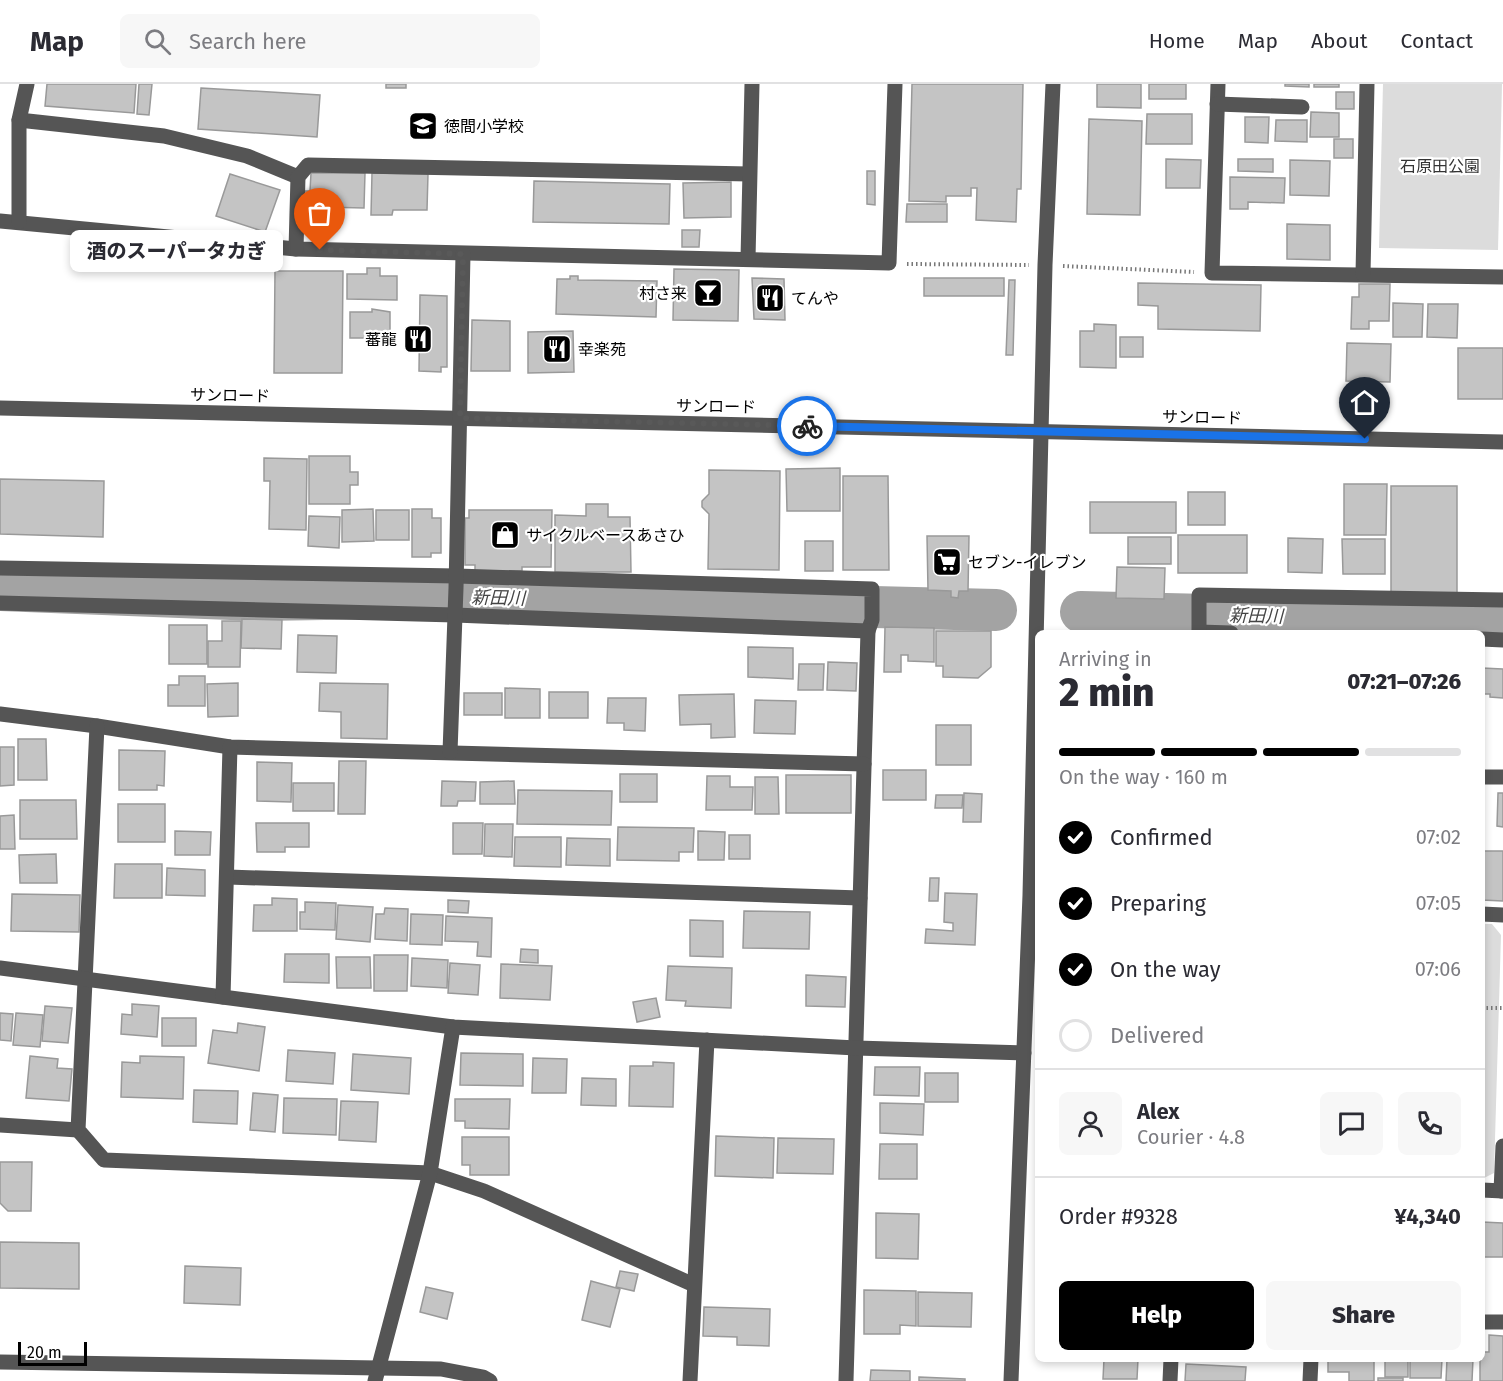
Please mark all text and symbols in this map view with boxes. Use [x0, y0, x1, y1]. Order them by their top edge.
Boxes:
search box [120, 14, 540, 68]
text: Map [30, 25, 84, 58]
icon: search [141, 25, 174, 58]
text: Search here [189, 28, 307, 55]
text: Home [1149, 28, 1205, 54]
text: Map [1238, 28, 1278, 54]
text: About [1311, 28, 1368, 54]
text: Contact [1401, 28, 1473, 54]
school or university icon: 徳間小学校 [407, 110, 439, 142]
place label: 徳間小学校 [444, 117, 524, 136]
park label: 石原田公園 [1400, 157, 1480, 176]
pin [294, 188, 345, 250]
icon: bag [303, 197, 336, 230]
callout: 酒のスーパータカぎ [71, 229, 284, 271]
text: 酒のスーパータカぎ [87, 239, 266, 263]
bar icon: 村さ来 [692, 277, 724, 309]
restaurant icon: てんや [754, 282, 786, 314]
place label: 村さ来 [639, 284, 687, 303]
place label: てんや [791, 289, 839, 308]
restaurant icon: 蕃龍 [402, 323, 434, 355]
place label: 蕃龍 [365, 330, 397, 349]
restaurant icon: 幸楽苑 [541, 333, 573, 365]
place label: 幸楽苑 [578, 340, 626, 359]
pin [1339, 377, 1390, 439]
street label: サンロード [190, 385, 270, 406]
icon: home [1348, 386, 1381, 419]
street label: サンロード [676, 396, 756, 417]
courier [777, 396, 837, 456]
street label: サンロード [1162, 407, 1242, 428]
icon: bike [791, 410, 824, 443]
shop icon: サイクルベースあさひ [489, 519, 521, 551]
place label: サイクルベースあさひ [526, 526, 684, 545]
supermarket icon: セブン-イレブン [931, 546, 963, 578]
place label: セブン-イレブン [968, 553, 1086, 572]
water label: 新田川 [471, 587, 527, 610]
water label: 新田川 [1229, 605, 1285, 628]
text: Arriving in [1059, 647, 1152, 671]
text: 07:21–07:26 [1347, 668, 1461, 695]
text: 2 min [1059, 670, 1155, 716]
text: On the way · 160 m [1059, 765, 1228, 789]
icon: check [1059, 821, 1092, 854]
text: Confirmed [1110, 824, 1213, 851]
text: 07:02 [1416, 825, 1461, 849]
icon: check [1059, 887, 1092, 920]
text: Preparing [1110, 890, 1206, 917]
text: 07:05 [1415, 891, 1461, 915]
icon: check [1059, 953, 1092, 986]
text: On the way [1110, 956, 1221, 983]
text: 07:06 [1415, 957, 1461, 981]
text: Delivered [1110, 1022, 1205, 1049]
button: person [1059, 1092, 1122, 1155]
button: chat [1320, 1092, 1383, 1155]
button: phone [1398, 1092, 1461, 1155]
text: Alex [1137, 1098, 1180, 1125]
text: Courier · 4.8 [1137, 1125, 1245, 1149]
text: Order #9328 [1059, 1203, 1178, 1230]
text: ¥4,340 [1394, 1203, 1461, 1230]
button: Help [1059, 1281, 1254, 1350]
button: Share [1266, 1281, 1461, 1350]
scale bar [18, 1339, 87, 1366]
text: 20 m [27, 1343, 62, 1362]

